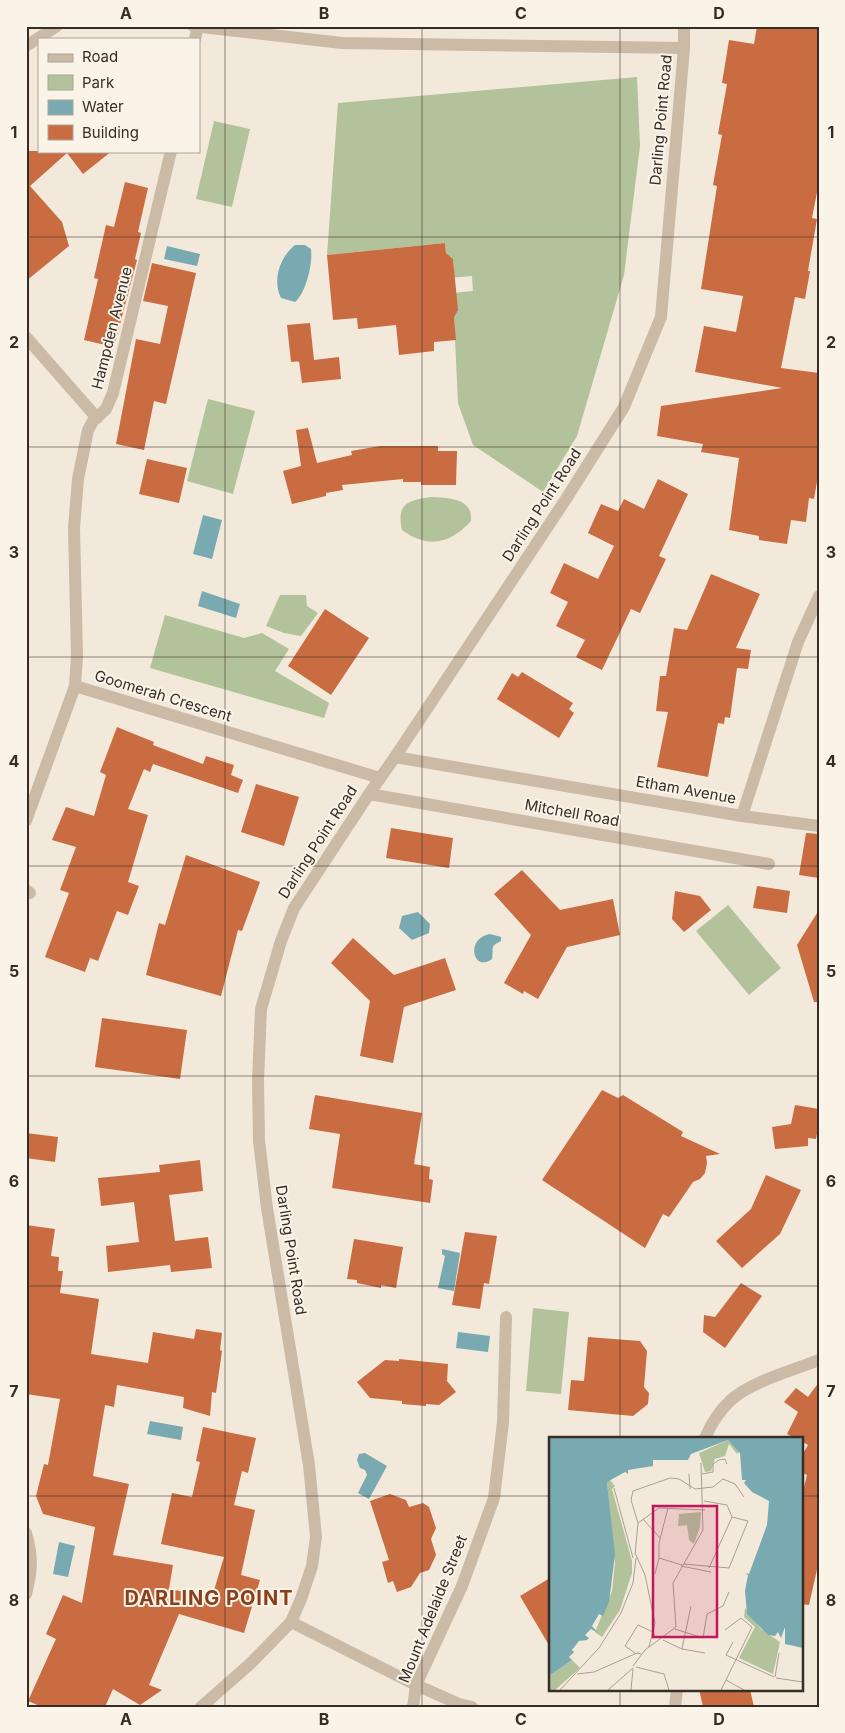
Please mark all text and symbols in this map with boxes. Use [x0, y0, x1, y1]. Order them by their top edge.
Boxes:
text: A [120, 3, 132, 23]
text: B [319, 3, 329, 23]
text: C [515, 3, 527, 23]
text: D [713, 3, 725, 23]
legend [38, 38, 200, 152]
text: Road [82, 47, 118, 66]
street label: Darling Point Road [645, 54, 676, 186]
text: Park [82, 73, 115, 92]
text: Water [82, 97, 124, 116]
text: 1 [11, 122, 17, 142]
text: 1 [828, 122, 834, 142]
text: Building [82, 123, 139, 142]
street label: Hampden Avenue [87, 265, 136, 391]
text: 2 [9, 332, 19, 352]
text: 2 [826, 332, 836, 352]
street label: Darling Point Road [498, 445, 585, 565]
text: 3 [9, 542, 19, 562]
text: 3 [826, 542, 836, 562]
street label: Goomerah Crescent [92, 666, 234, 725]
text: 4 [9, 751, 20, 771]
text: 4 [826, 751, 837, 771]
street label: Etham Avenue [635, 771, 738, 808]
street label: Darling Point Road [274, 782, 361, 902]
street label: Mitchell Road [523, 795, 621, 830]
text: 5 [9, 961, 19, 981]
text: 5 [826, 961, 836, 981]
text: 6 [9, 1171, 19, 1191]
text: 6 [826, 1171, 836, 1191]
street label: Darling Point Road [272, 1184, 311, 1316]
text: 7 [9, 1381, 19, 1401]
text: 7 [826, 1381, 836, 1401]
inset map [549, 1437, 802, 1690]
street label: Mount Adelaide Street [394, 1532, 471, 1686]
district label: DARLING POINT [124, 1586, 294, 1610]
text: 8 [9, 1590, 19, 1610]
text: 8 [826, 1590, 836, 1610]
text: A [120, 1709, 132, 1729]
text: B [319, 1709, 329, 1729]
text: C [515, 1709, 527, 1729]
text: D [713, 1709, 725, 1729]

